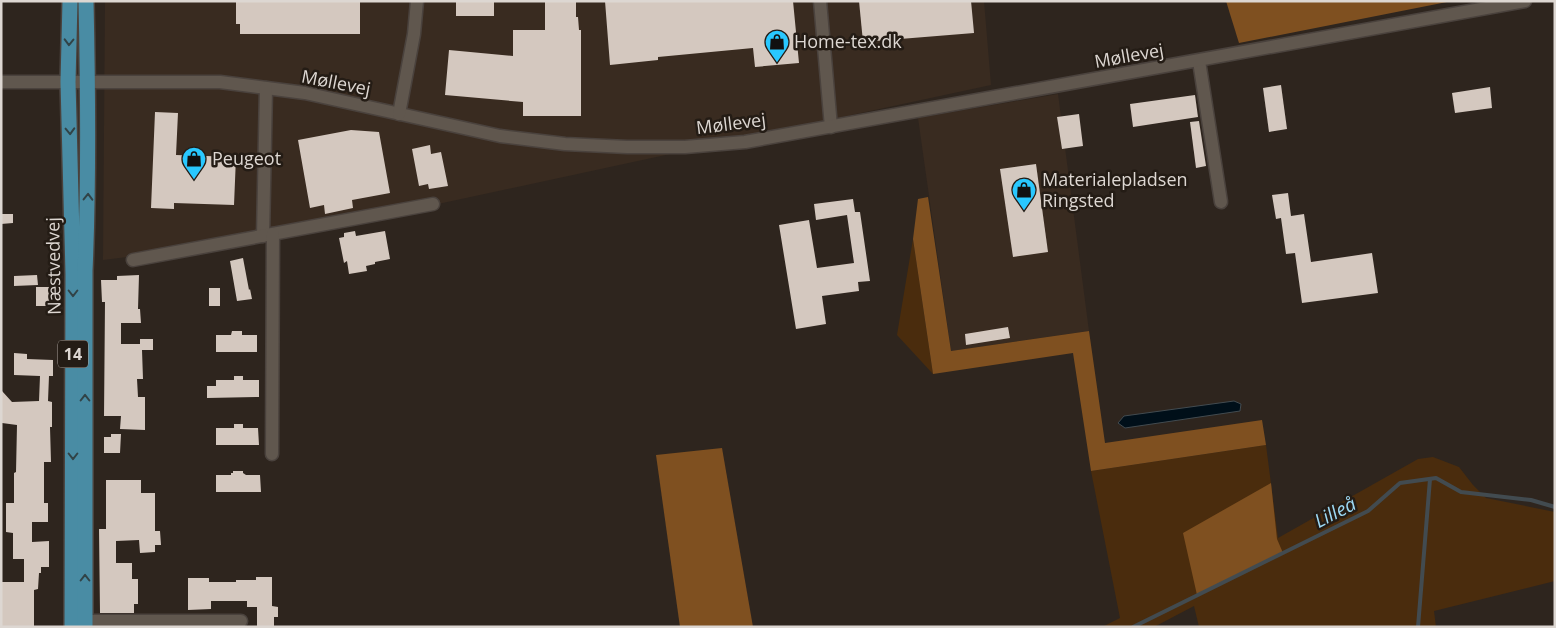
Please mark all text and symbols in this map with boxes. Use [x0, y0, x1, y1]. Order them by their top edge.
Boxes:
shop icon: Home-tex.dk [764, 29, 790, 63]
place label: Home-tex.dk [794, 29, 902, 53]
street label: Møllevej [1092, 37, 1165, 73]
one-way arrow [64, 38, 74, 46]
street label: Møllevej [300, 64, 373, 100]
street label: Møllevej [695, 107, 767, 139]
one-way arrow [65, 128, 75, 135]
shop icon: Peugeot [181, 146, 207, 180]
place label: Peugeot [212, 146, 281, 170]
place label: Materialepladsen Ringsted [1042, 167, 1188, 212]
shop icon: Materialepladsen Ringsted [1011, 177, 1037, 211]
one-way arrow [83, 193, 93, 200]
street label: Næstvedvej [40, 217, 66, 315]
one-way arrow [68, 290, 78, 298]
road number: 14 [58, 340, 88, 368]
one-way arrow [80, 394, 90, 402]
one-way arrow [68, 452, 78, 460]
water label: Lilleå [1310, 490, 1361, 534]
one-way arrow [80, 574, 90, 582]

